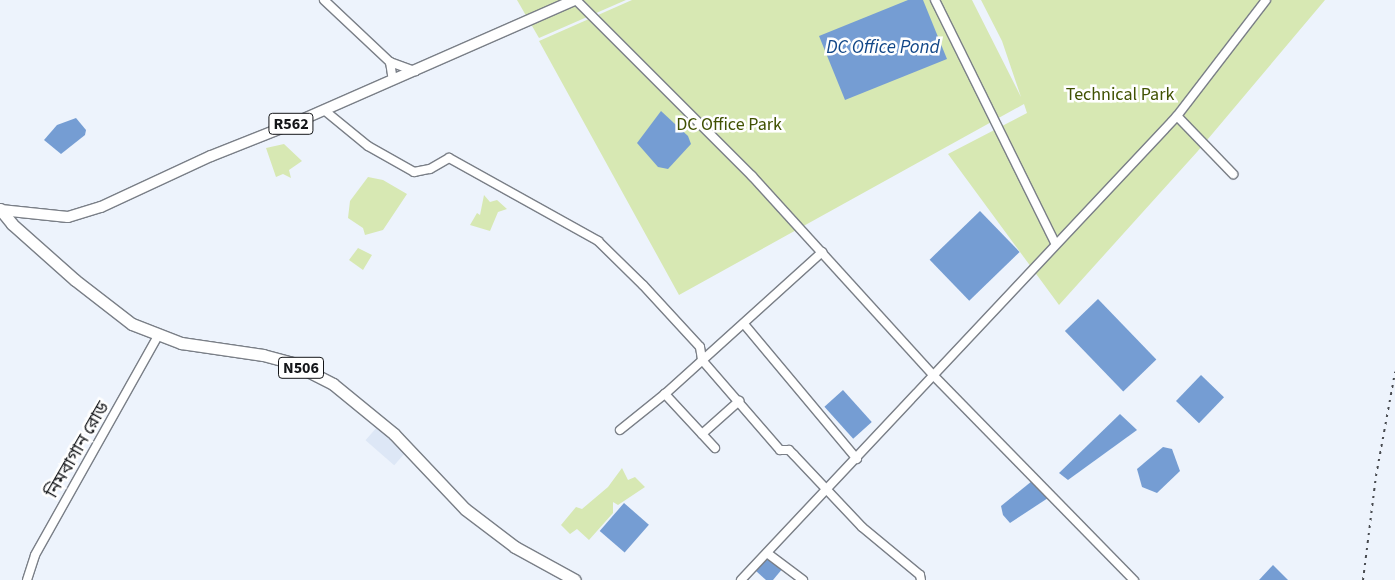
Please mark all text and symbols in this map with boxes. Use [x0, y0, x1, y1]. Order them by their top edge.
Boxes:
water label: DC Office Pond [826, 37, 940, 59]
park label: Technical Park [1066, 84, 1174, 106]
road number: R562 [267, 110, 315, 138]
park label: DC Office Park [676, 114, 782, 136]
road number: N506 [277, 354, 325, 382]
street label: নিমবাগান রোড [42, 398, 114, 502]

